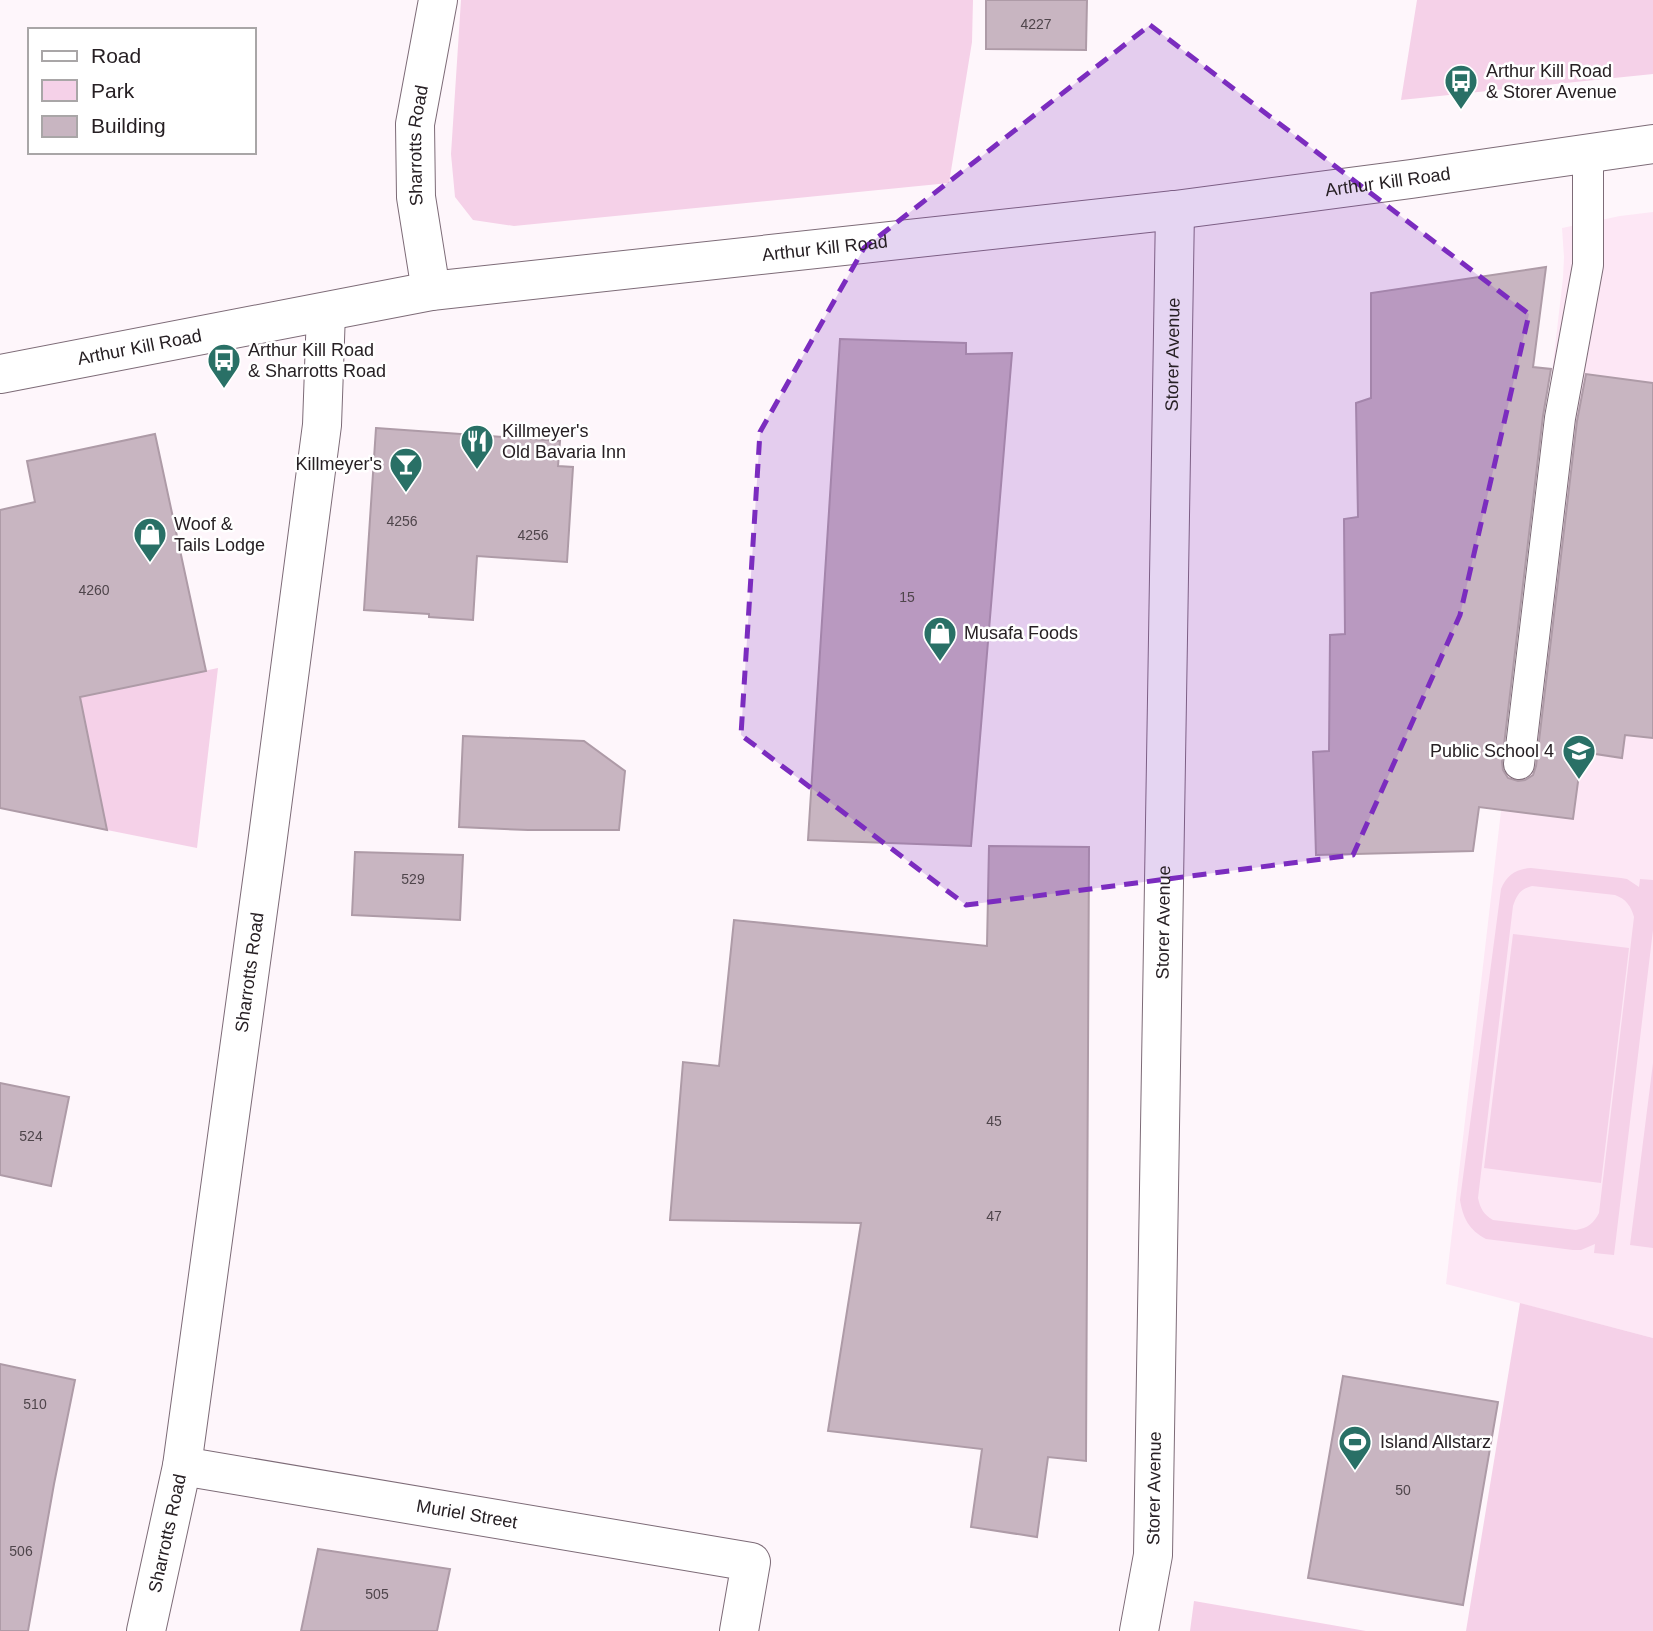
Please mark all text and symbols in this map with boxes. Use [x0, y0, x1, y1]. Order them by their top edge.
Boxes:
house number: 4227 [1020, 16, 1052, 32]
legend [28, 28, 256, 154]
text: Road [91, 44, 141, 67]
place label: Arthur Kill Road & Storer Avenue [1486, 61, 1617, 102]
bus stop icon: Arthur Kill Road & Storer Avenue [1442, 62, 1480, 111]
text: Park [91, 79, 135, 102]
street label: Sharrotts Road [404, 83, 432, 207]
text: Building [91, 114, 166, 137]
street label: Arthur Kill Road [1324, 163, 1452, 200]
street label: Arthur Kill Road [761, 231, 889, 265]
street label: Storer Avenue [1162, 297, 1184, 412]
street label: Arthur Kill Road [76, 325, 203, 369]
place label: Arthur Kill Road & Sharrotts Road [248, 340, 386, 381]
bus stop icon: Arthur Kill Road & Sharrotts Road [205, 341, 243, 390]
place label: Killmeyer's Old Bavaria Inn [502, 421, 626, 462]
restaurant icon: Killmeyer's Old Bavaria Inn [458, 422, 496, 471]
bar icon: Killmeyer's [387, 445, 425, 494]
place label: Killmeyer's [296, 454, 382, 474]
house number: 4256 [386, 513, 418, 529]
place label: Woof & Tails Lodge [174, 514, 265, 555]
shop icon: Woof & Tails Lodge [131, 515, 169, 564]
house number: 4256 [517, 527, 549, 543]
house number: 4260 [78, 582, 110, 598]
house number: 15 [899, 589, 915, 605]
shop icon: Musafa Foods [921, 614, 959, 663]
place label: Musafa Foods [964, 623, 1078, 643]
school or university icon: Public School 4 [1560, 732, 1598, 781]
place label: Public School 4 [1430, 741, 1554, 761]
street label: Storer Avenue [1152, 865, 1174, 979]
house number: 529 [401, 871, 425, 887]
street label: Sharrotts Road [231, 911, 268, 1034]
house number: 45 [986, 1113, 1002, 1129]
house number: 524 [19, 1128, 43, 1144]
house number: 47 [986, 1208, 1002, 1224]
house number: 510 [23, 1396, 47, 1412]
sports icon: Island Allstarz [1336, 1423, 1374, 1472]
street label: Storer Avenue [1143, 1431, 1165, 1545]
place label: Island Allstarz [1380, 1432, 1491, 1452]
street label: Sharrotts Road [145, 1472, 190, 1595]
house number: 50 [1395, 1482, 1411, 1498]
street label: Muriel Street [415, 1496, 519, 1532]
house number: 506 [9, 1543, 33, 1559]
house number: 505 [365, 1586, 389, 1602]

